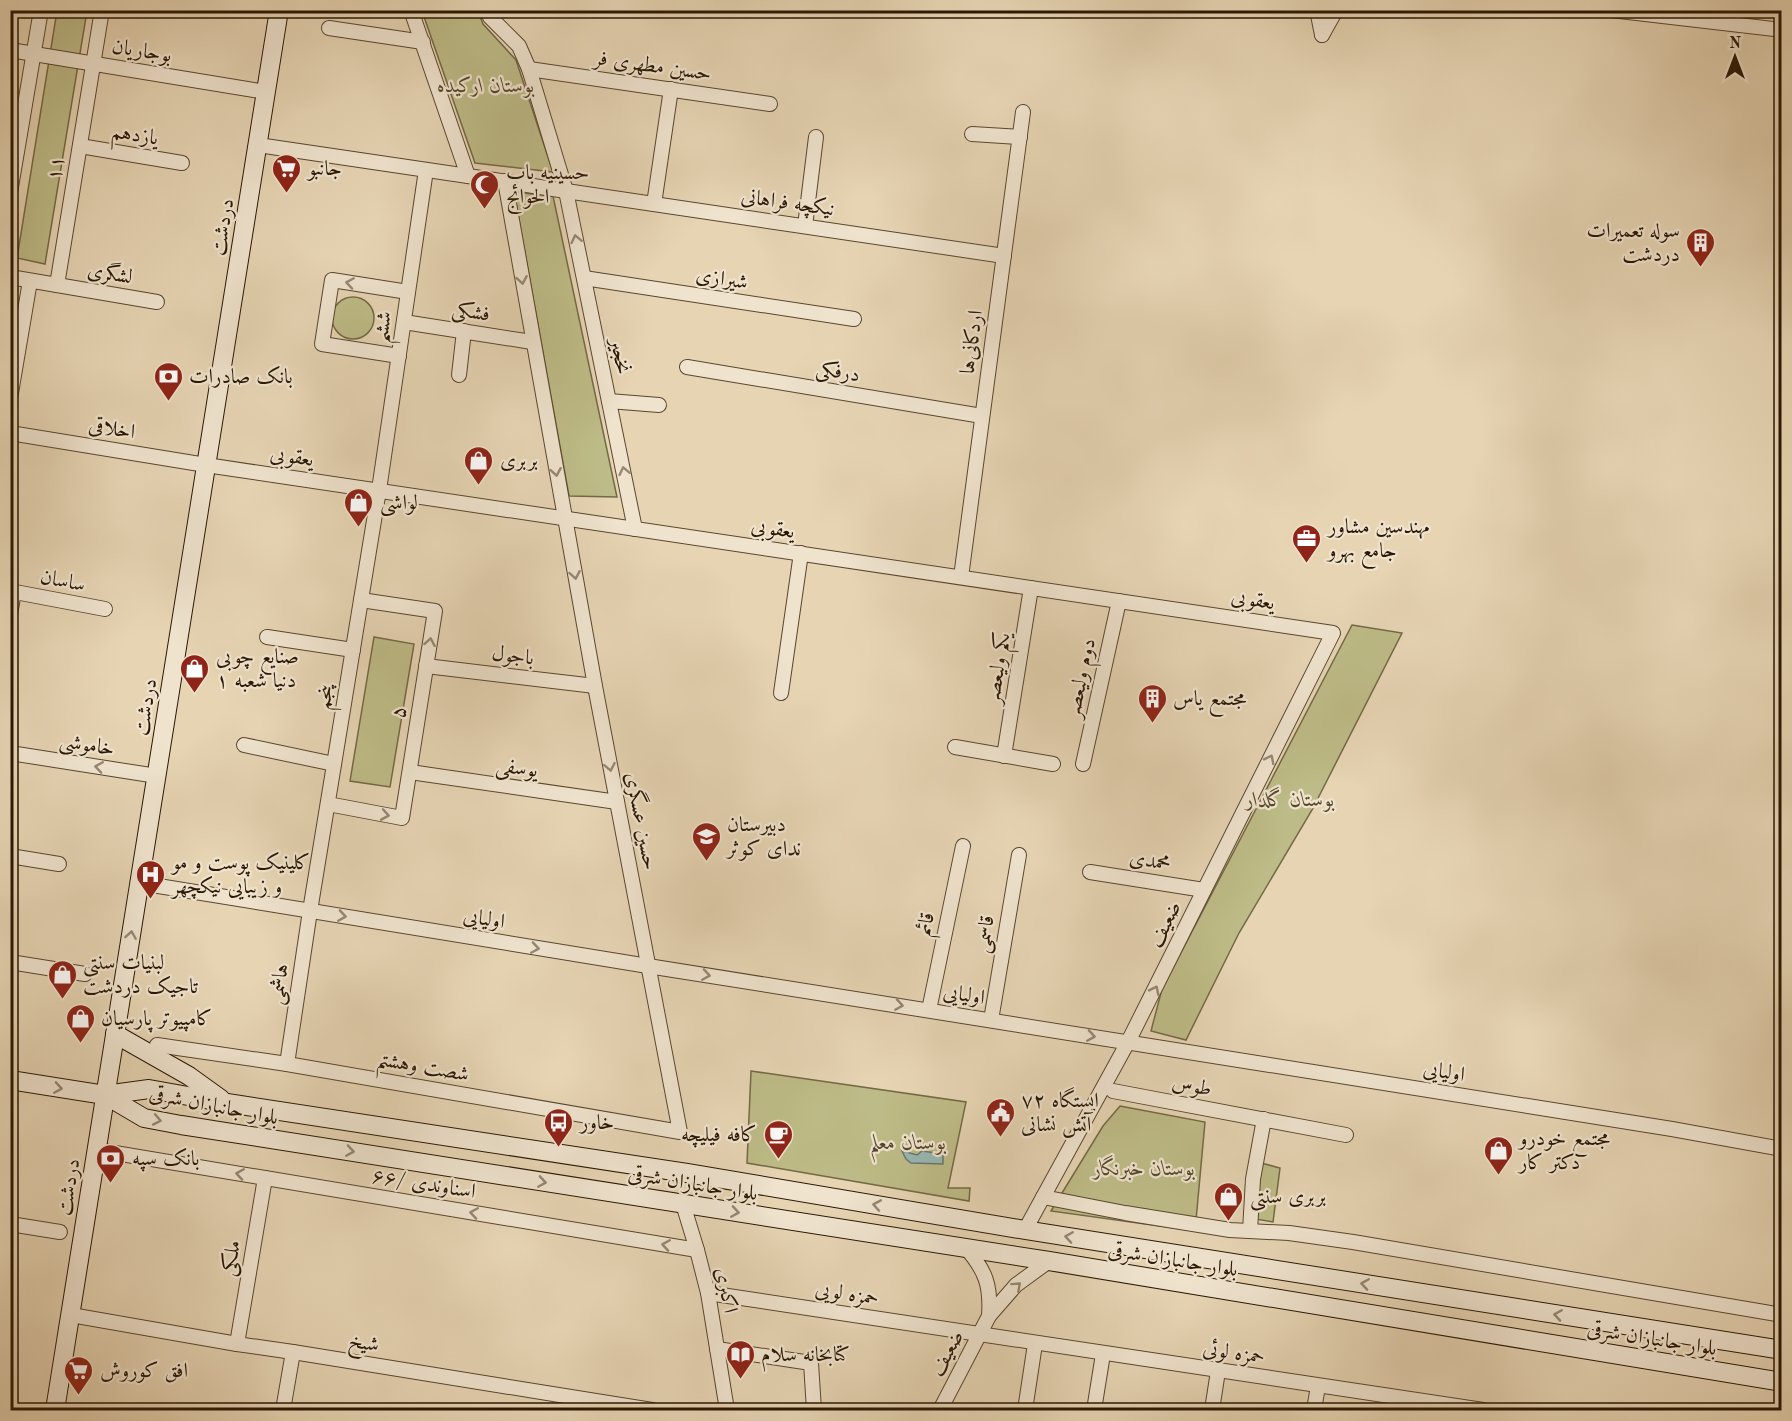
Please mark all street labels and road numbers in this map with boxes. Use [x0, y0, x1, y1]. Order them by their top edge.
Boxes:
street label: بوجاریان [110, 36, 173, 68]
street label: حسین مطهری فر [591, 48, 713, 86]
street label: یازدهم [109, 121, 161, 158]
street label: ۱۱ [44, 154, 69, 182]
street label: نیکچه فراهانی [739, 185, 836, 222]
street label: دردشت [209, 197, 238, 257]
street label: لشگری [85, 257, 135, 289]
street label: شیرازی [694, 265, 749, 294]
street label: فشکی [450, 298, 491, 328]
street label: اردکانی‌ها [957, 309, 987, 375]
street label: ششم [371, 310, 405, 346]
street label: نخجیر [605, 334, 635, 376]
street label: درفکی [814, 358, 861, 388]
street label: اخلاقی [87, 414, 137, 444]
street label: یعقوبی [268, 444, 316, 474]
street label: یعقوبی [749, 516, 797, 546]
street label: ساسان [38, 567, 87, 596]
street label: یعقوبی [1229, 587, 1277, 617]
street label: یکم ولیعصر [980, 630, 1023, 708]
street label: دوم ولیعصر [1062, 637, 1106, 723]
street label: باجول [490, 643, 535, 670]
street label: دردشت [132, 677, 161, 737]
street label: پنجم [313, 682, 346, 713]
street label: ۵ [388, 705, 411, 720]
street label: خاموشی [57, 731, 116, 763]
street label: یوسفی [494, 755, 540, 785]
street label: حسین عسگری [620, 770, 664, 872]
street label: محمدی [1128, 848, 1172, 875]
street label: ضعیف [1145, 898, 1185, 951]
street label: اولیایی [461, 906, 506, 935]
street label: قائم [914, 911, 945, 939]
street label: قاسمی [972, 914, 1001, 955]
street label: هاشمی [266, 962, 295, 1007]
street label: اولیایی [941, 982, 986, 1011]
street label: شصت وهشتم [374, 1049, 470, 1095]
street label: اولیایی [1421, 1059, 1466, 1088]
street label: طوس [1170, 1072, 1213, 1102]
street label: بلوار جانبازان شرقی [147, 1083, 280, 1131]
street label: دردشت [55, 1157, 84, 1217]
street label: بلوار جانبازان شرقی [626, 1163, 759, 1207]
street label: اسناوندی /۶۶ [371, 1166, 477, 1203]
street label: ملکی [217, 1238, 247, 1278]
street label: بلوار جانبازان شرقی [1106, 1239, 1239, 1283]
street label: اکبری [710, 1266, 740, 1315]
street label: حمزه لویی [813, 1279, 880, 1312]
street label: بلوار جانبازان شرقی [1585, 1318, 1718, 1362]
street label: ضعیف [927, 1327, 968, 1380]
street label: شیخ [346, 1331, 380, 1363]
street label: حمزه لوئی [1201, 1337, 1266, 1369]

